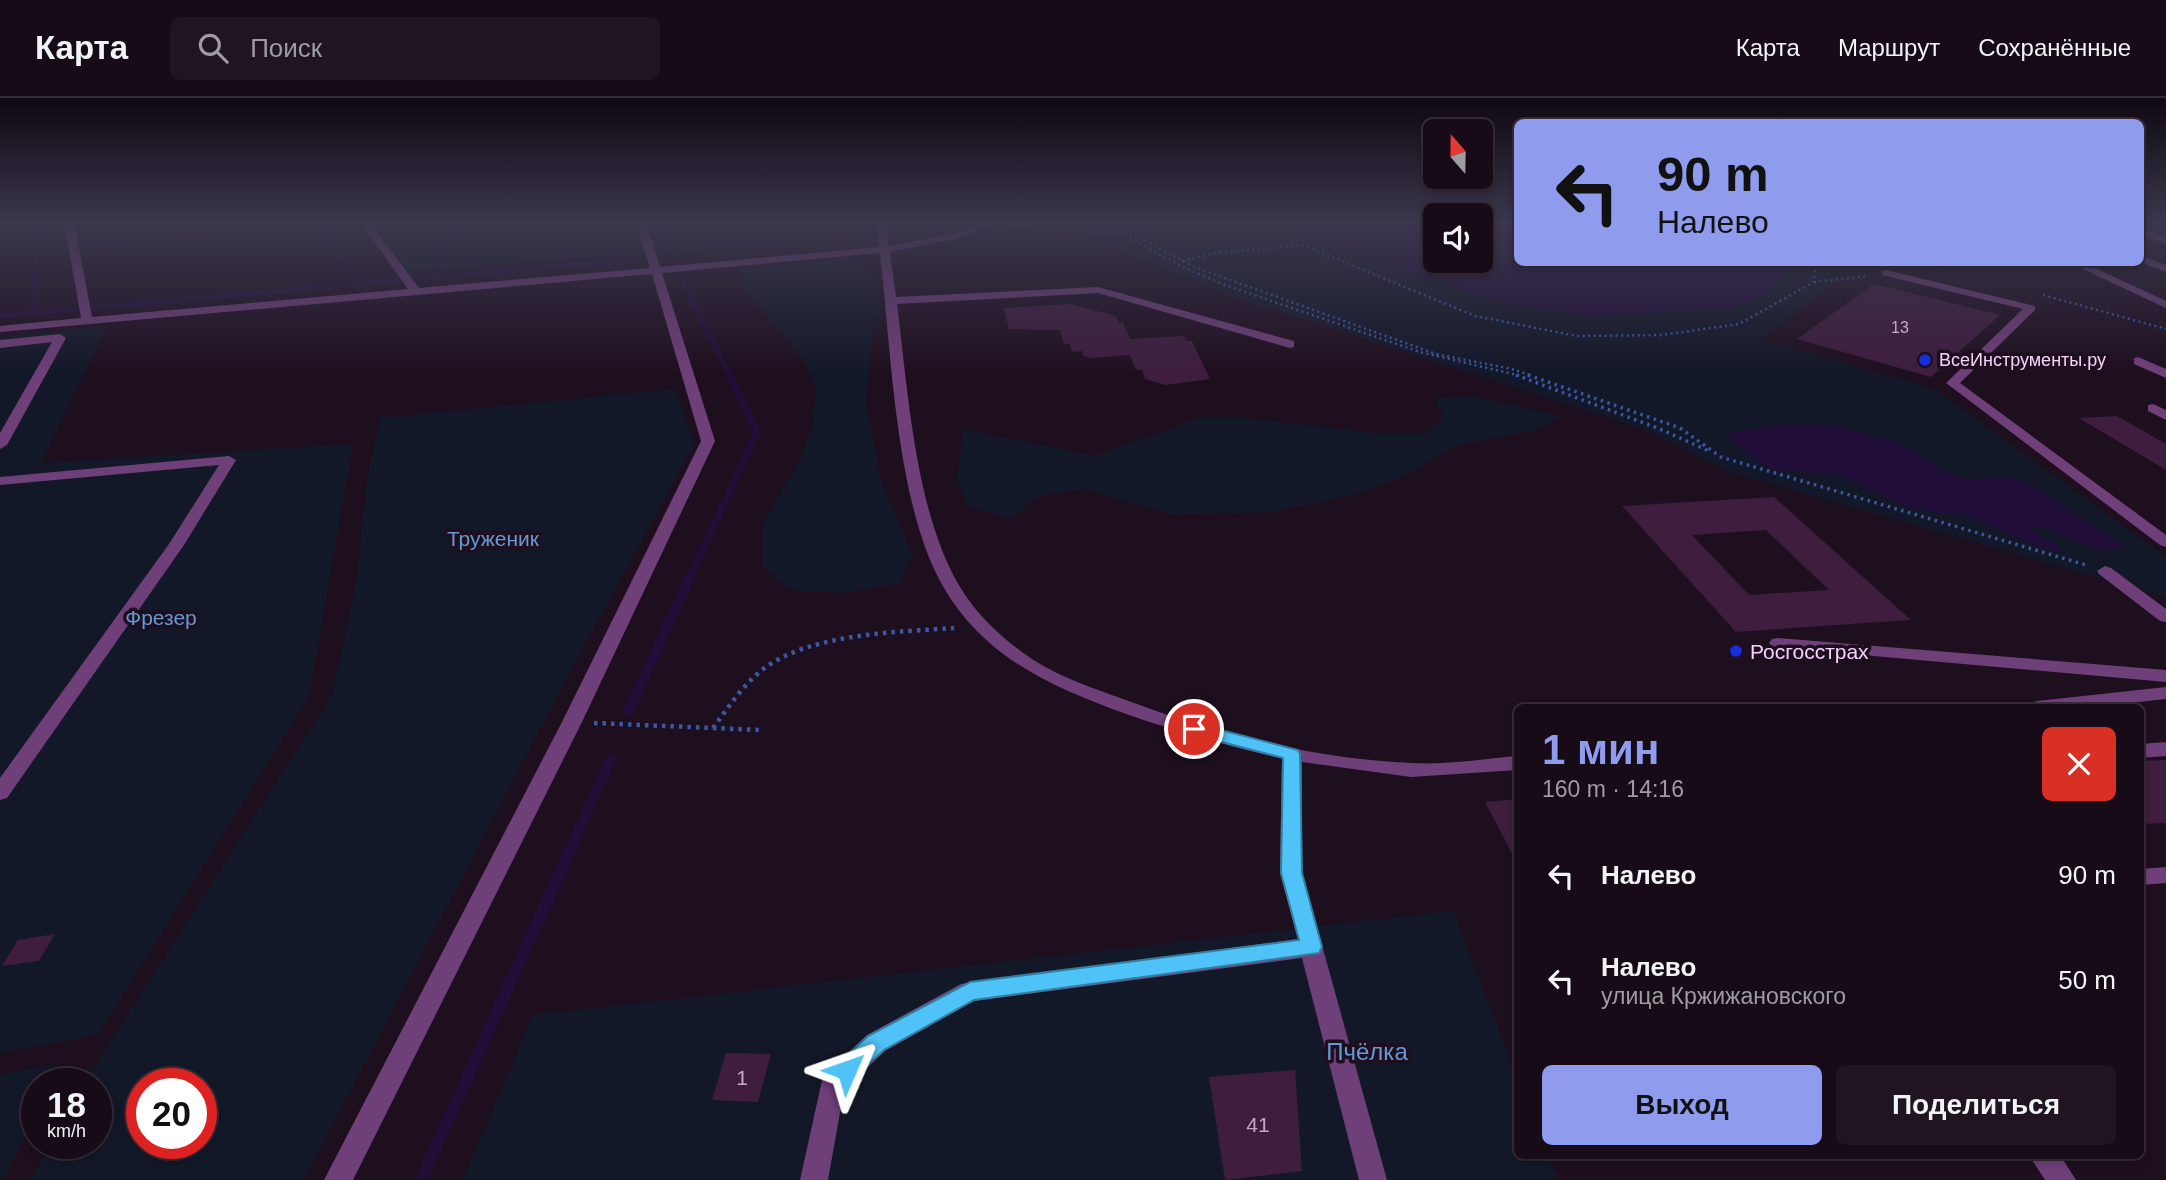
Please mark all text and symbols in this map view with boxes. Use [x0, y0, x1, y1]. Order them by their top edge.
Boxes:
search box [170, 17, 660, 80]
text: Карта [35, 29, 128, 66]
icon: search [194, 29, 232, 67]
text: Поиск [250, 33, 322, 63]
text: Карта [1736, 34, 1800, 61]
text: Маршрут [1838, 34, 1940, 61]
text: Сохранённые [1978, 34, 2131, 61]
north arrow [1423, 119, 1493, 189]
map controls [1423, 119, 1493, 273]
icon: left [1542, 147, 1633, 238]
text: 90 m [1657, 147, 1769, 201]
button: sound [1423, 203, 1493, 273]
text: Налево [1657, 204, 1769, 240]
house number: 13 [1891, 319, 1909, 336]
place label: ВсеИнструменты.ру [1939, 350, 2106, 370]
marker: ВсеИнструменты.ру [1917, 352, 1933, 368]
park label: Труженик [447, 527, 540, 550]
park label: Фрезер [125, 606, 197, 629]
place label: Росгосстрах [1750, 640, 1869, 663]
marker: Росгосстрах [1728, 643, 1744, 659]
pin [1164, 699, 1224, 759]
icon: arrive [1175, 710, 1213, 748]
text: 1 мин [1542, 726, 1659, 773]
button: close [2042, 727, 2116, 801]
text: 160 m · 14:16 [1542, 776, 1684, 802]
icon: left [1542, 857, 1580, 895]
text: Налево [1601, 860, 1696, 890]
text: 90 m [2058, 860, 2116, 890]
text: Налево [1601, 952, 1696, 982]
icon: left [1542, 962, 1580, 1000]
text: 50 m [2058, 965, 2116, 995]
text: улица Кржижановского [1601, 983, 1846, 1009]
position arrow [810, 1033, 884, 1107]
park label: Пчёлка [1326, 1038, 1408, 1065]
button: Выход [1542, 1065, 1822, 1145]
button: Поделиться [1836, 1065, 2116, 1145]
house number: 1 [736, 1066, 748, 1089]
speed limit sign: 20 [126, 1068, 217, 1159]
text: 18 [47, 1085, 86, 1124]
house number: 41 [1246, 1113, 1270, 1136]
text: km/h [47, 1121, 86, 1141]

